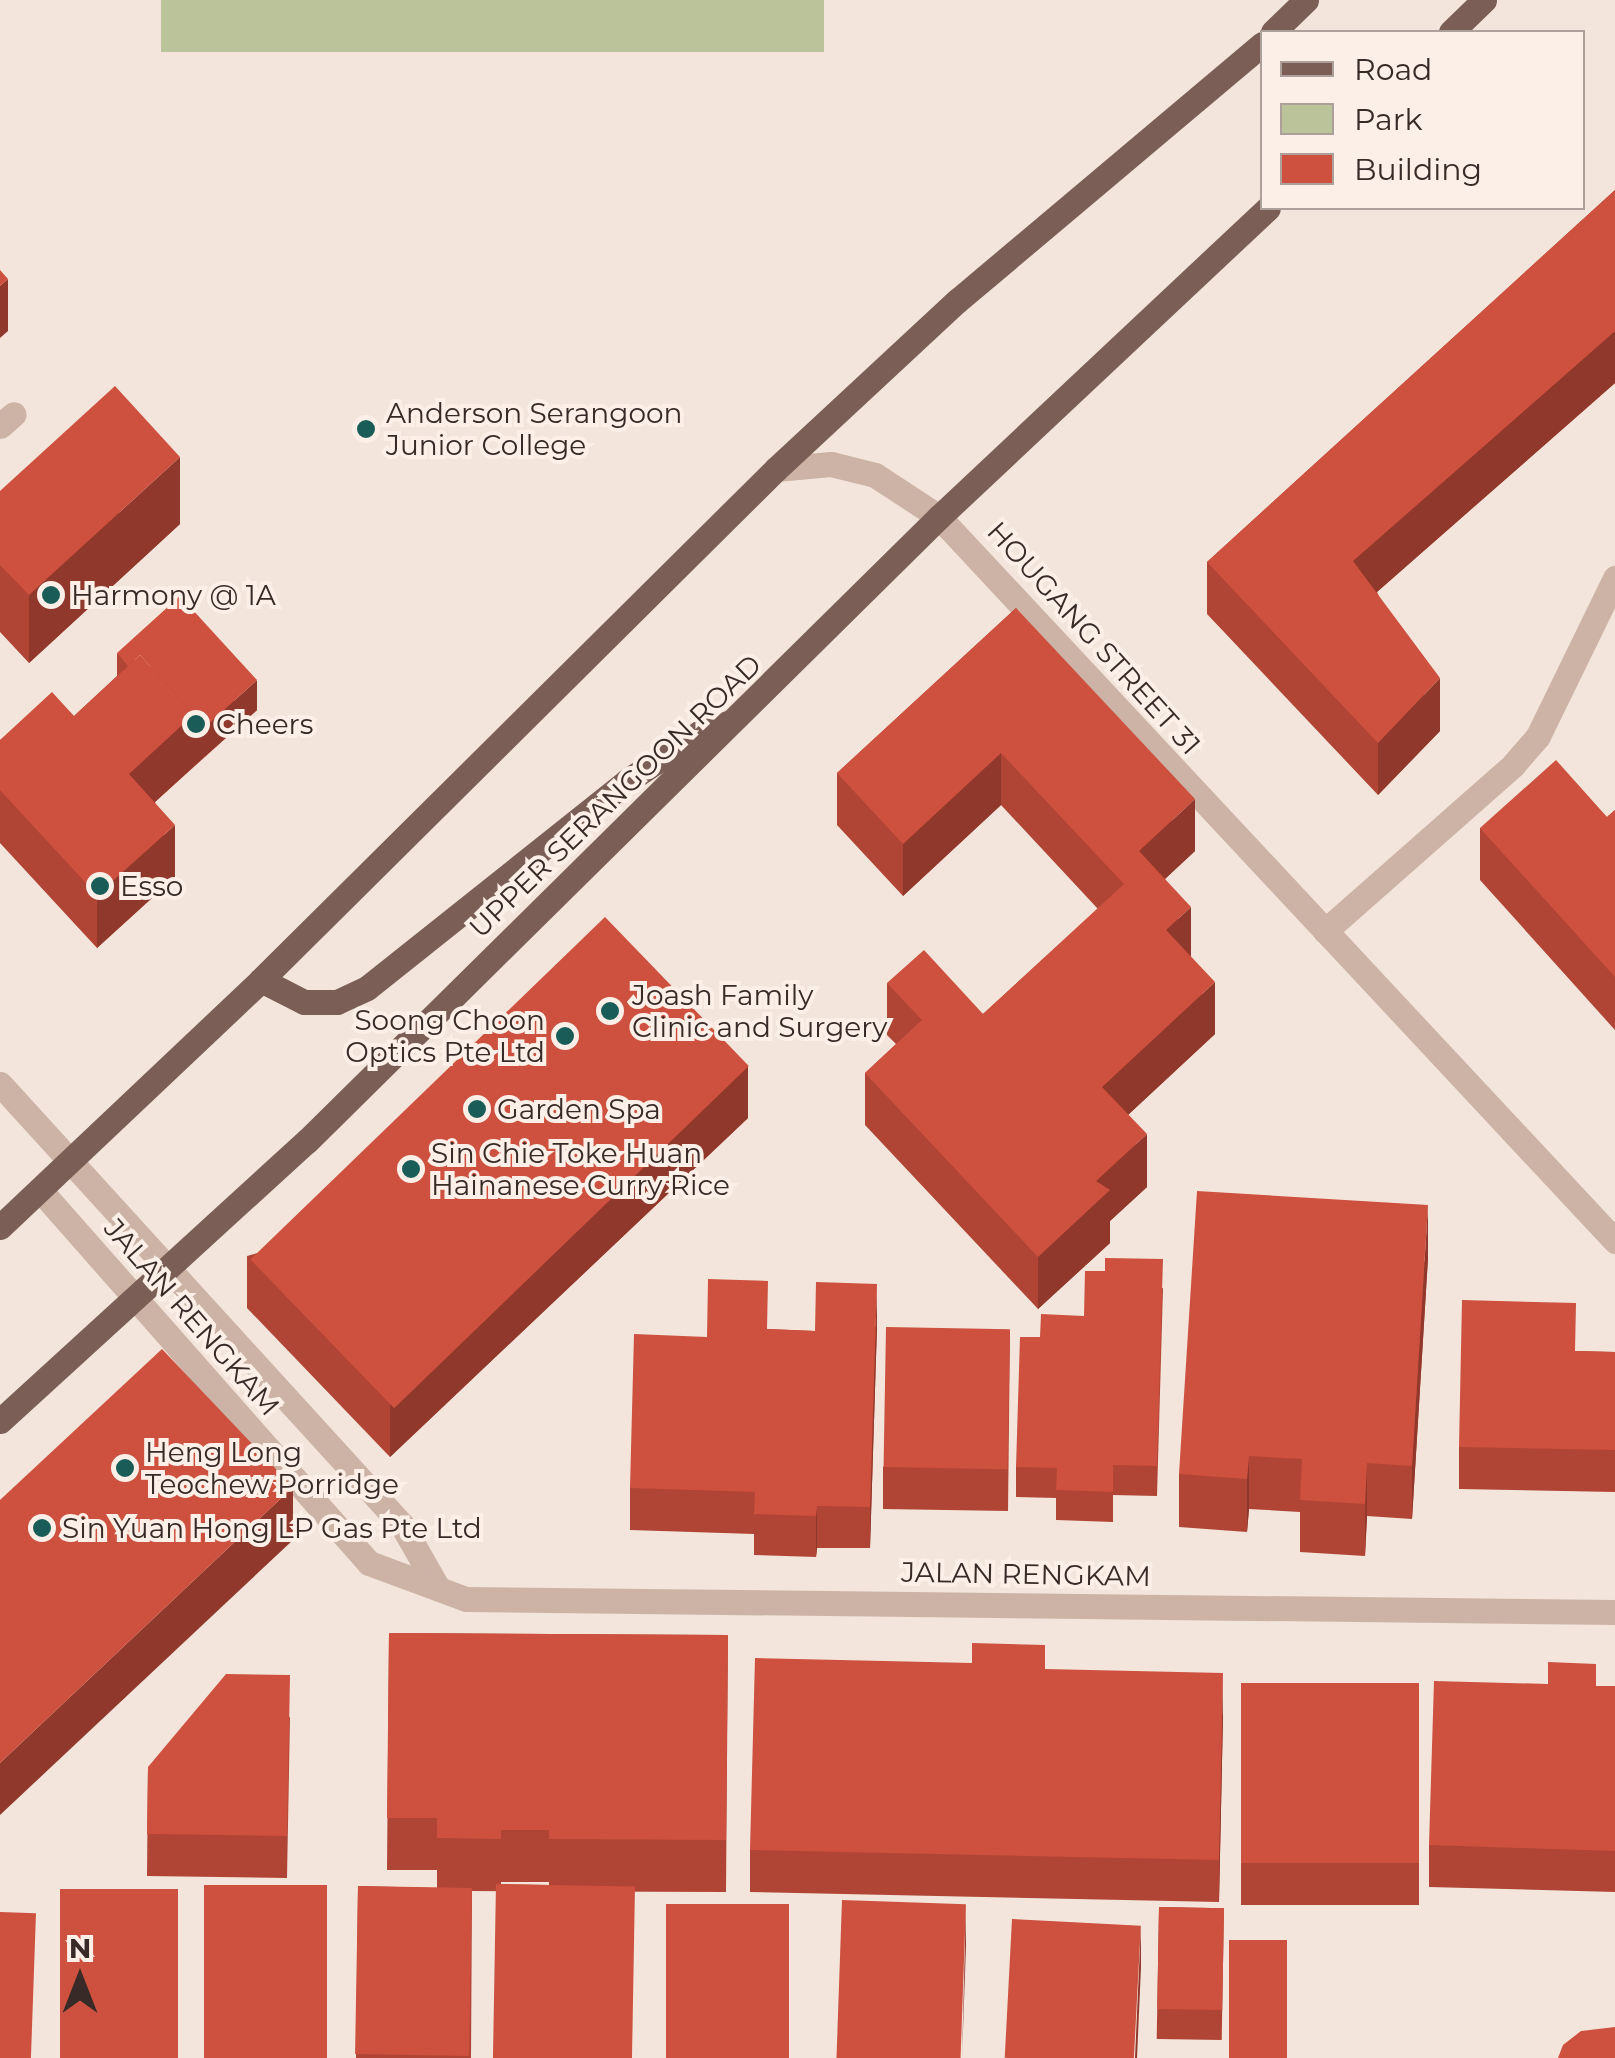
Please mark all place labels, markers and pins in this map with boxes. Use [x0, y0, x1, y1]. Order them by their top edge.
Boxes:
place label: Anderson Serangoon Junior College [386, 396, 682, 462]
marker: Anderson Serangoon Junior College [355, 418, 377, 440]
place label: Harmony @ 1A [71, 578, 276, 612]
marker: Harmony @ 1A [40, 584, 62, 606]
place label: Cheers [216, 707, 313, 741]
marker: Cheers [185, 713, 207, 735]
place label: Esso [120, 869, 183, 903]
marker: Esso [89, 875, 111, 897]
place label: Joash Family Clinic and Surgery [632, 978, 887, 1044]
marker: Joash Family Clinic and Surgery [597, 998, 623, 1024]
place label: Soong Choon Optics Pte Ltd [345, 1003, 545, 1069]
marker: Soong Choon Optics Pte Ltd [554, 1025, 576, 1047]
place label: Garden Spa [497, 1092, 661, 1126]
marker: Garden Spa [466, 1098, 488, 1120]
place label: Sin Chie Toke Huan Hainanese Curry Rice [431, 1136, 730, 1202]
marker: Sin Chie Toke Huan Hainanese Curry Rice [400, 1158, 422, 1180]
place label: Heng Long Teochew Porridge [145, 1435, 399, 1501]
marker: Heng Long Teochew Porridge [114, 1457, 136, 1479]
place label: Sin Yuan Hong LP Gas Pte Ltd [62, 1511, 482, 1545]
marker: Sin Yuan Hong LP Gas Pte Ltd [31, 1517, 53, 1539]

